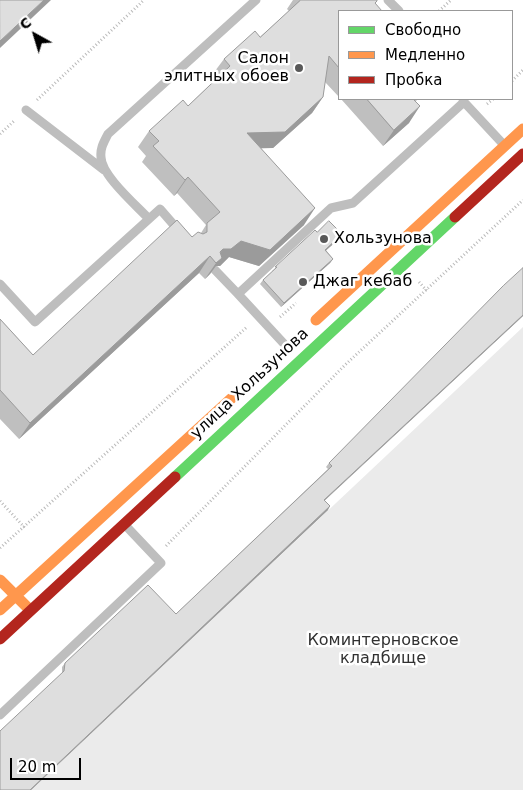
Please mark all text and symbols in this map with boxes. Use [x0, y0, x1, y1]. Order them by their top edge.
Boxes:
north arrow [10, 10, 60, 60]
legend [338, 10, 513, 100]
text: С [17, 14, 35, 33]
text: Свободно [385, 21, 461, 39]
text: Медленно [385, 46, 465, 64]
place label: Салон элитных обоев [164, 49, 289, 87]
marker: Салон элитных обоев [293, 62, 305, 74]
text: Пробка [385, 71, 442, 89]
place label: Хользунова [334, 229, 432, 249]
marker: Хользунова [318, 233, 330, 245]
place label: Джаг кебаб [313, 272, 412, 292]
marker: Джаг кебаб [297, 276, 309, 288]
street label: улица Хользунова [187, 325, 313, 443]
park label: Коминтерновское кладбище [307, 631, 459, 669]
scale bar [12, 748, 84, 780]
text: 20 m [18, 758, 56, 776]

